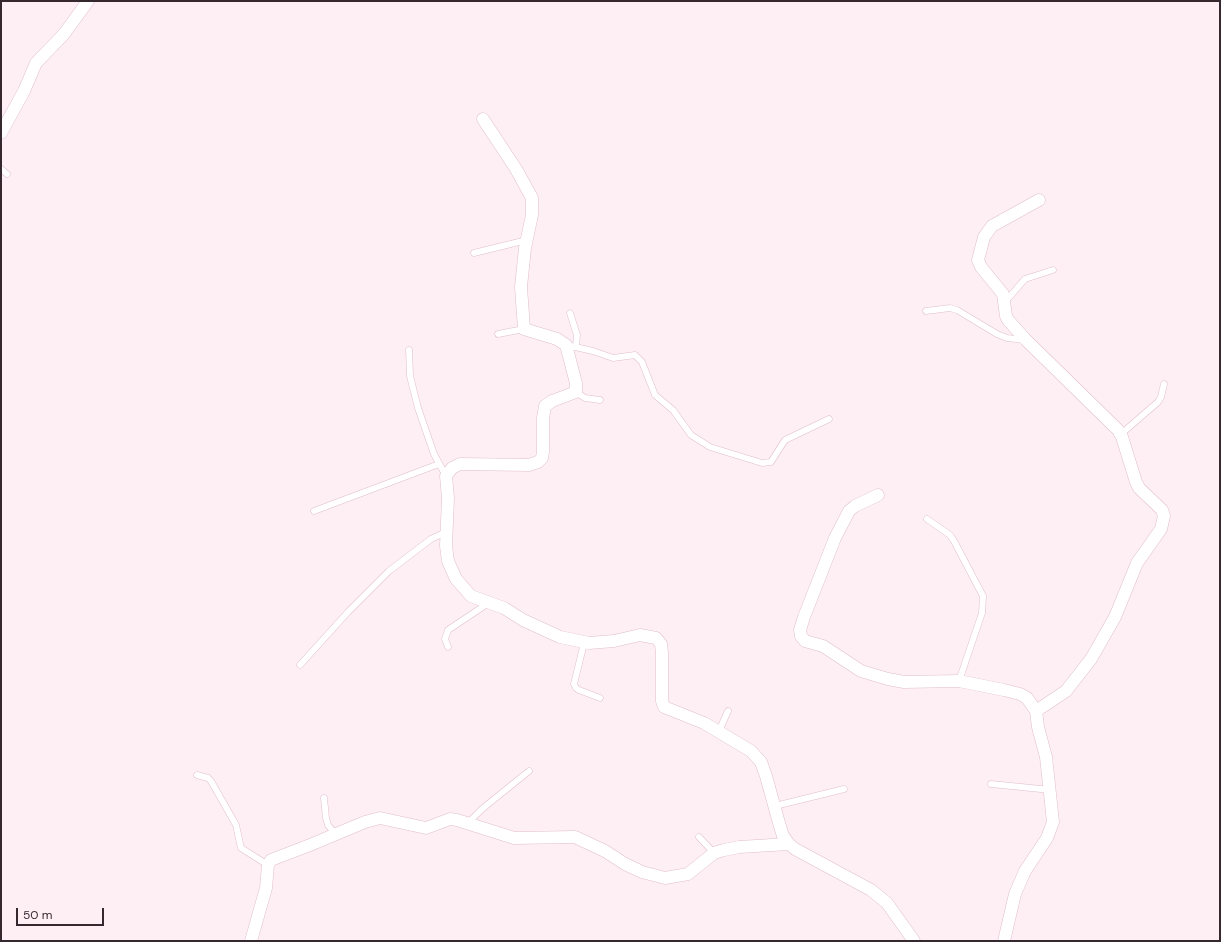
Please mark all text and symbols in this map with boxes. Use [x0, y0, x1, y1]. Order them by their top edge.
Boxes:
scale bar [18, 900, 106, 926]
text: 50 m [23, 907, 52, 923]

